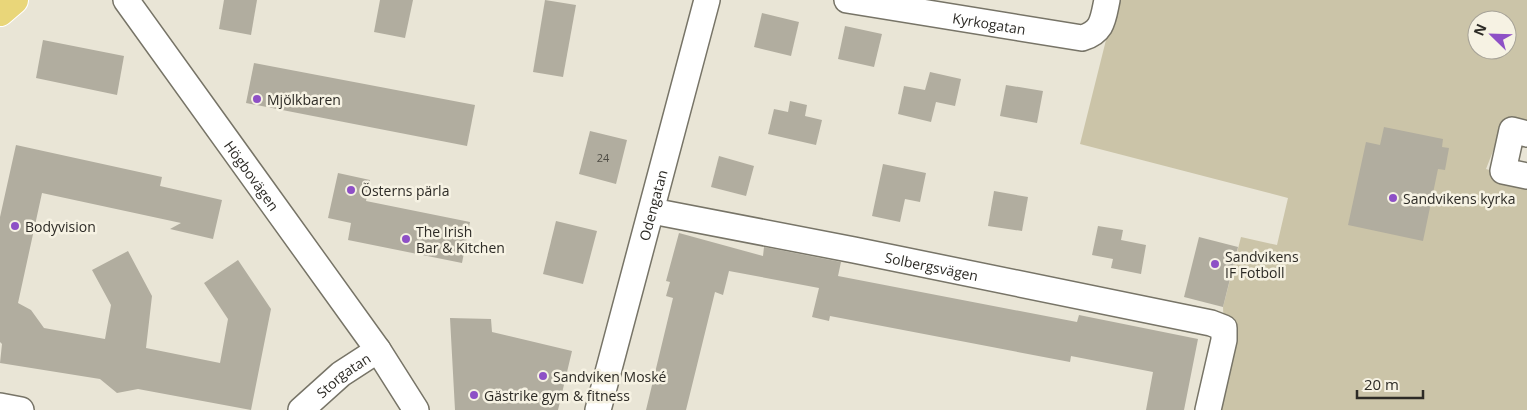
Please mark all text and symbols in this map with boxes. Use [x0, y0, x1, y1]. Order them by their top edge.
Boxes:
street label: Kyrkogatan [951, 8, 1027, 38]
north arrow [1467, 10, 1517, 60]
text: N [1469, 21, 1491, 39]
place label: Mjölkbaren [267, 90, 341, 109]
marker: Mjölkbaren [251, 93, 263, 105]
street label: Högbovägen [220, 136, 284, 214]
house number: 24 [597, 150, 610, 165]
street label: Odengatan [634, 168, 671, 243]
place label: Österns pärla [361, 181, 449, 200]
marker: Österns pärla [345, 184, 357, 196]
place label: Sandvikens kyrka [1403, 189, 1515, 208]
marker: Sandvikens kyrka [1387, 192, 1399, 204]
place label: Bodyvision [25, 217, 96, 236]
marker: Bodyvision [9, 220, 21, 232]
place label: The Irish Bar & Kitchen [416, 222, 505, 257]
marker: The Irish Bar & Kitchen [400, 233, 412, 245]
street label: Solbergsvägen [883, 247, 980, 285]
place label: Sandvikens IF Fotboll [1225, 247, 1299, 282]
marker: Sandvikens IF Fotboll [1209, 258, 1221, 270]
street label: Storgatan [312, 348, 374, 402]
place label: Sandviken Moské [553, 367, 667, 386]
scale bar [1357, 368, 1423, 400]
marker: Sandviken Moské [537, 370, 549, 382]
text: 20 m [1364, 374, 1399, 394]
place label: Gästrike gym & fitness [484, 386, 630, 405]
marker: Gästrike gym & fitness [468, 389, 480, 401]

